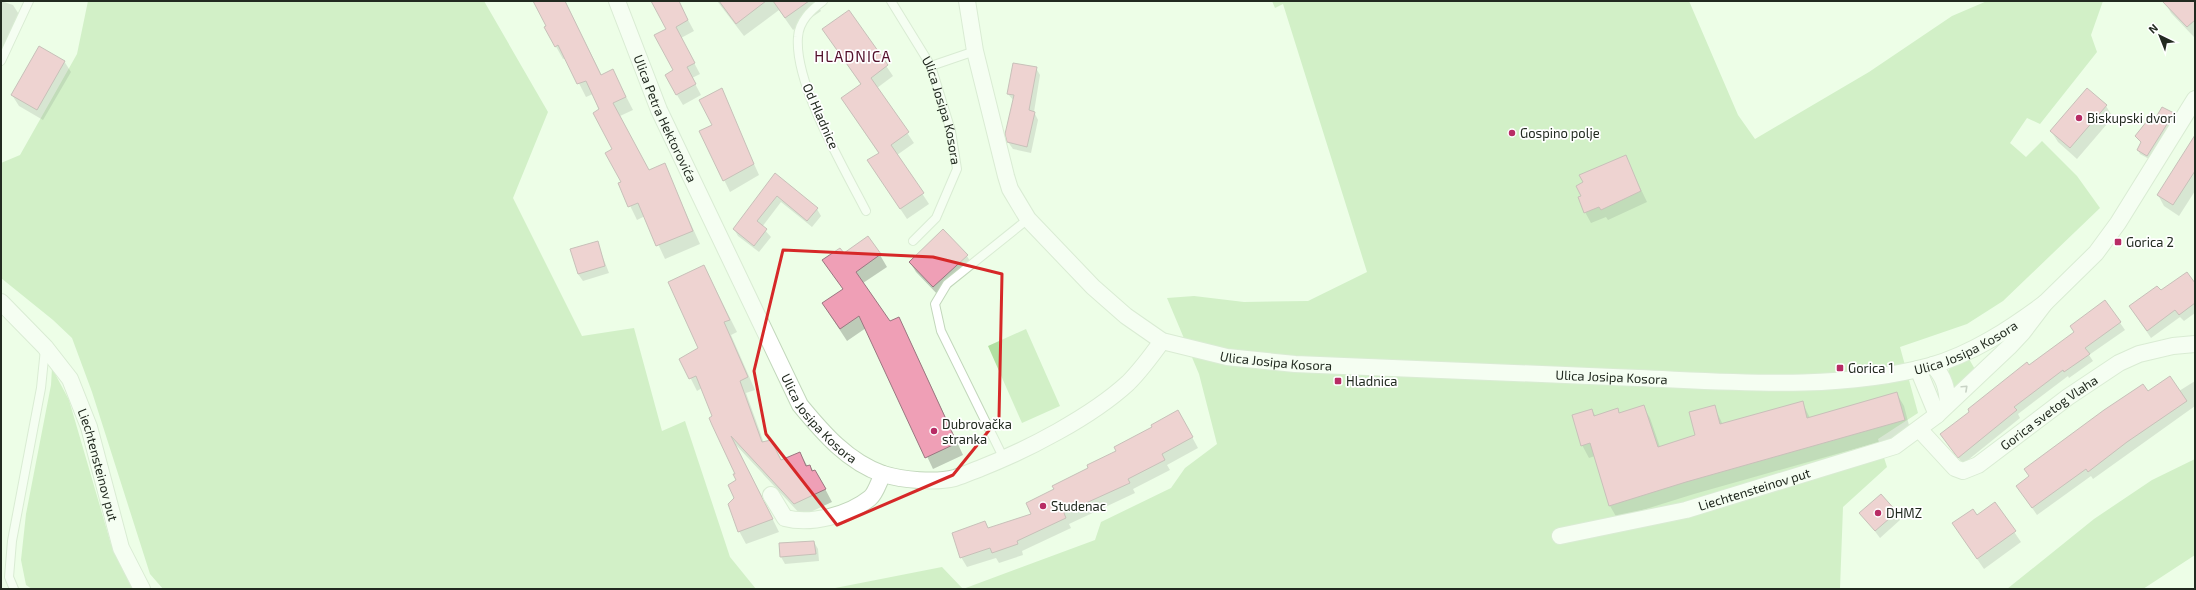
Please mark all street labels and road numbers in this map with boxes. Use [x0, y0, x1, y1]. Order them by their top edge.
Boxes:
street label: Ulica Petra Hektorovića [630, 52, 700, 185]
street label: Ulica Josipa Kosora [919, 53, 964, 166]
street label: Od Hladnice [799, 81, 843, 151]
street label: Ulica Josipa Kosora [1913, 317, 2020, 378]
street label: Ulica Josipa Kosora [1218, 348, 1332, 374]
street label: Ulica Josipa Kosora [1555, 367, 1668, 387]
street label: Ulica Josipa Kosora [778, 371, 860, 467]
street label: Gorica svetog Vlaha [1997, 372, 2101, 453]
street label: Liechtensteinov put [74, 406, 122, 523]
street label: Liechtensteinov put [1696, 464, 1812, 514]

